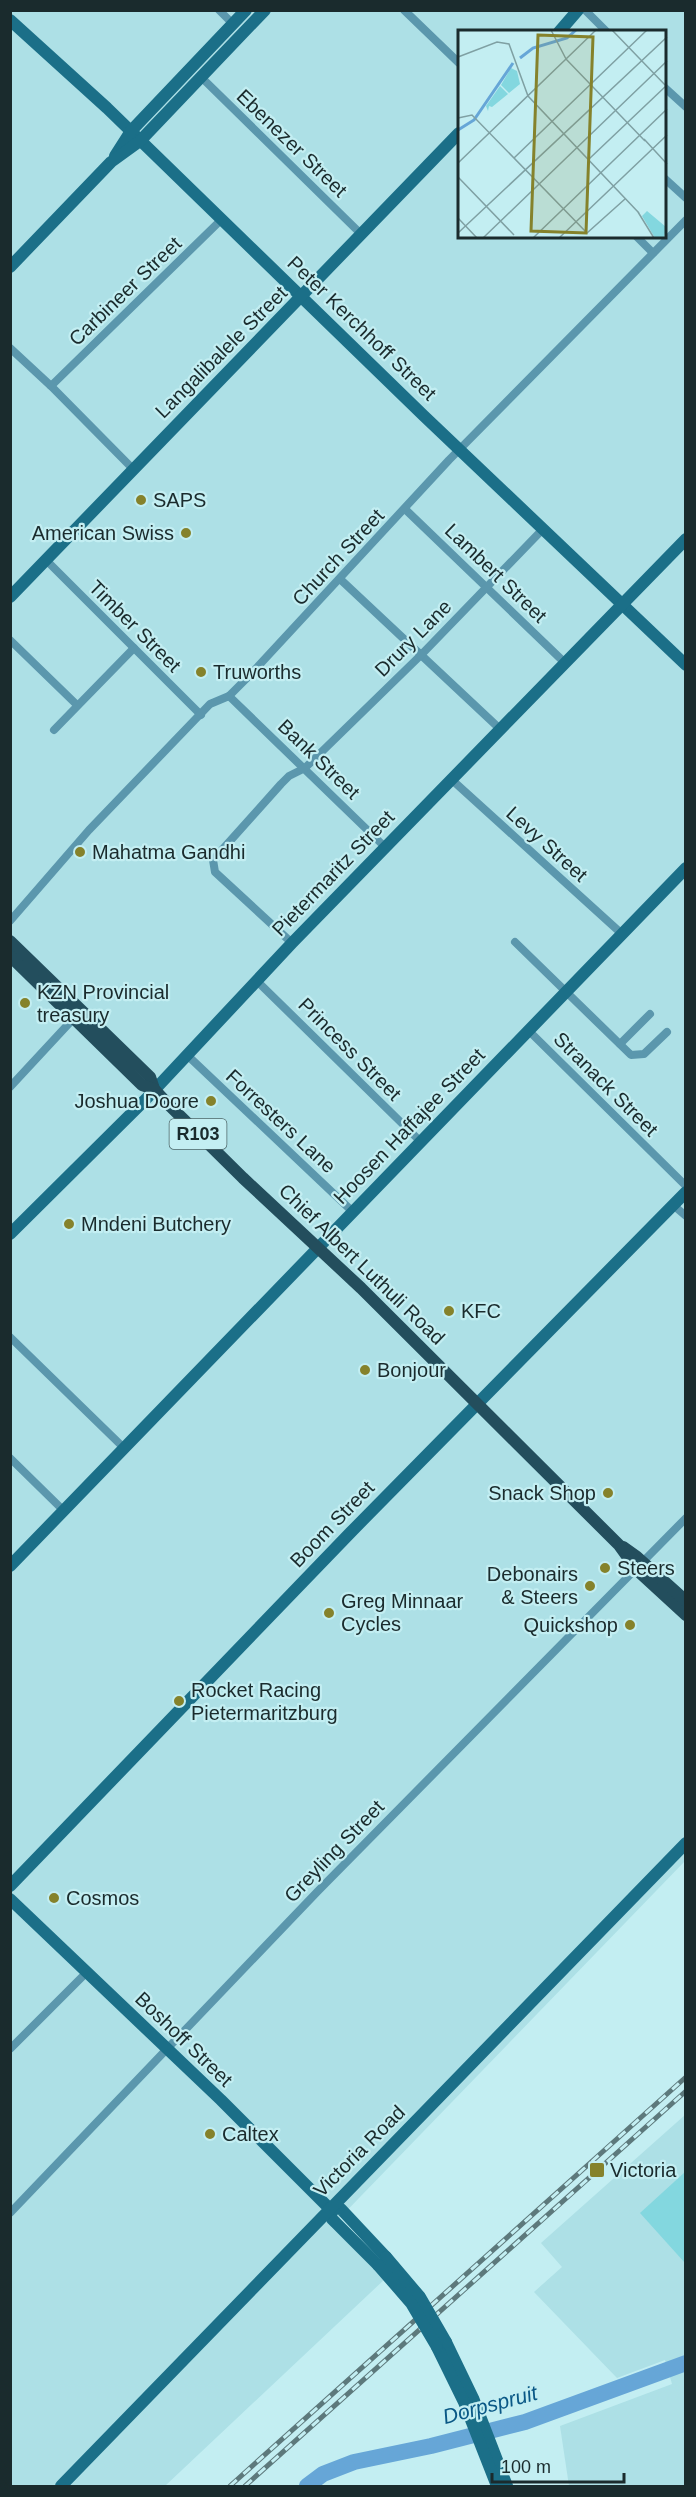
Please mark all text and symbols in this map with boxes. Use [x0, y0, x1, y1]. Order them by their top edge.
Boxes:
inset map [458, 30, 666, 238]
street label: Ebenezer Street [232, 85, 352, 201]
street label: Carbineer Street [65, 232, 186, 350]
street label: Peter Kerchhoff Street [283, 251, 441, 405]
street label: Langalibalele Street [151, 281, 292, 422]
place label: SAPS [153, 489, 206, 511]
marker: SAPS [134, 493, 148, 507]
street label: Church Street [288, 504, 388, 610]
street label: Lambert Street [441, 519, 552, 627]
place label: American Swiss [32, 522, 174, 544]
marker: American Swiss [179, 526, 193, 540]
street label: Timber Street [85, 576, 186, 677]
street label: Drury Lane [370, 595, 456, 681]
place label: Truworths [213, 661, 301, 683]
marker: Truworths [194, 665, 208, 679]
street label: Bank Street [274, 715, 365, 804]
street label: Levy Street [502, 802, 592, 886]
street label: Pietermaritz Street [268, 805, 399, 940]
place label: Mahatma Gandhi [92, 841, 245, 863]
marker: Mahatma Gandhi [73, 845, 87, 859]
place label: KZN Provincial treasury [37, 981, 169, 1026]
street label: Princess Street [294, 993, 406, 1105]
marker: KZN Provincial treasury [18, 996, 32, 1010]
street label: Stranack Street [549, 1027, 663, 1141]
street label: Hoosen Haffajee Street [329, 1043, 489, 1208]
street label: Forresters Lane [222, 1065, 340, 1177]
place label: Joshua Doore [74, 1090, 199, 1112]
marker: Joshua Doore [204, 1094, 218, 1108]
road number: R103 [170, 1119, 226, 1149]
street label: Chief Albert Luthuli Road [275, 1179, 449, 1349]
place label: Mndeni Butchery [81, 1213, 231, 1235]
marker: Mndeni Butchery [62, 1217, 76, 1231]
place label: KFC [461, 1300, 501, 1322]
marker: KFC [442, 1304, 456, 1318]
place label: Bonjour [377, 1359, 446, 1381]
marker: Bonjour [358, 1363, 372, 1377]
street label: Boom Street [285, 1476, 379, 1572]
place label: Snack Shop [488, 1482, 596, 1504]
marker: Snack Shop [601, 1486, 615, 1500]
place label: Steers [617, 1557, 675, 1579]
marker: Steers [598, 1561, 612, 1575]
place label: Debonairs & Steers [487, 1563, 578, 1608]
marker: Debonairs & Steers [583, 1579, 597, 1593]
place label: Greg Minnaar Cycles [341, 1590, 464, 1635]
marker: Greg Minnaar Cycles [322, 1606, 336, 1620]
place label: Quickshop [524, 1614, 618, 1636]
marker: Quickshop [623, 1618, 637, 1632]
place label: Rocket Racing Pietermaritzburg [191, 1679, 338, 1724]
marker: Rocket Racing Pietermaritzburg [172, 1694, 186, 1708]
street label: Greyling Street [280, 1795, 389, 1907]
place label: Cosmos [66, 1887, 139, 1909]
marker: Cosmos [47, 1891, 61, 1905]
street label: Boshoff Street [131, 1987, 237, 2091]
street label: Victoria Road [309, 2101, 409, 2201]
place label: Caltex [222, 2123, 279, 2145]
marker: Caltex [203, 2127, 217, 2141]
place label: Victoria [610, 2159, 677, 2181]
marker: Victoria [588, 2161, 606, 2179]
water label: Dorpspruit [440, 2381, 541, 2428]
scale bar [492, 2446, 624, 2484]
text: 100 m [501, 2457, 551, 2477]

